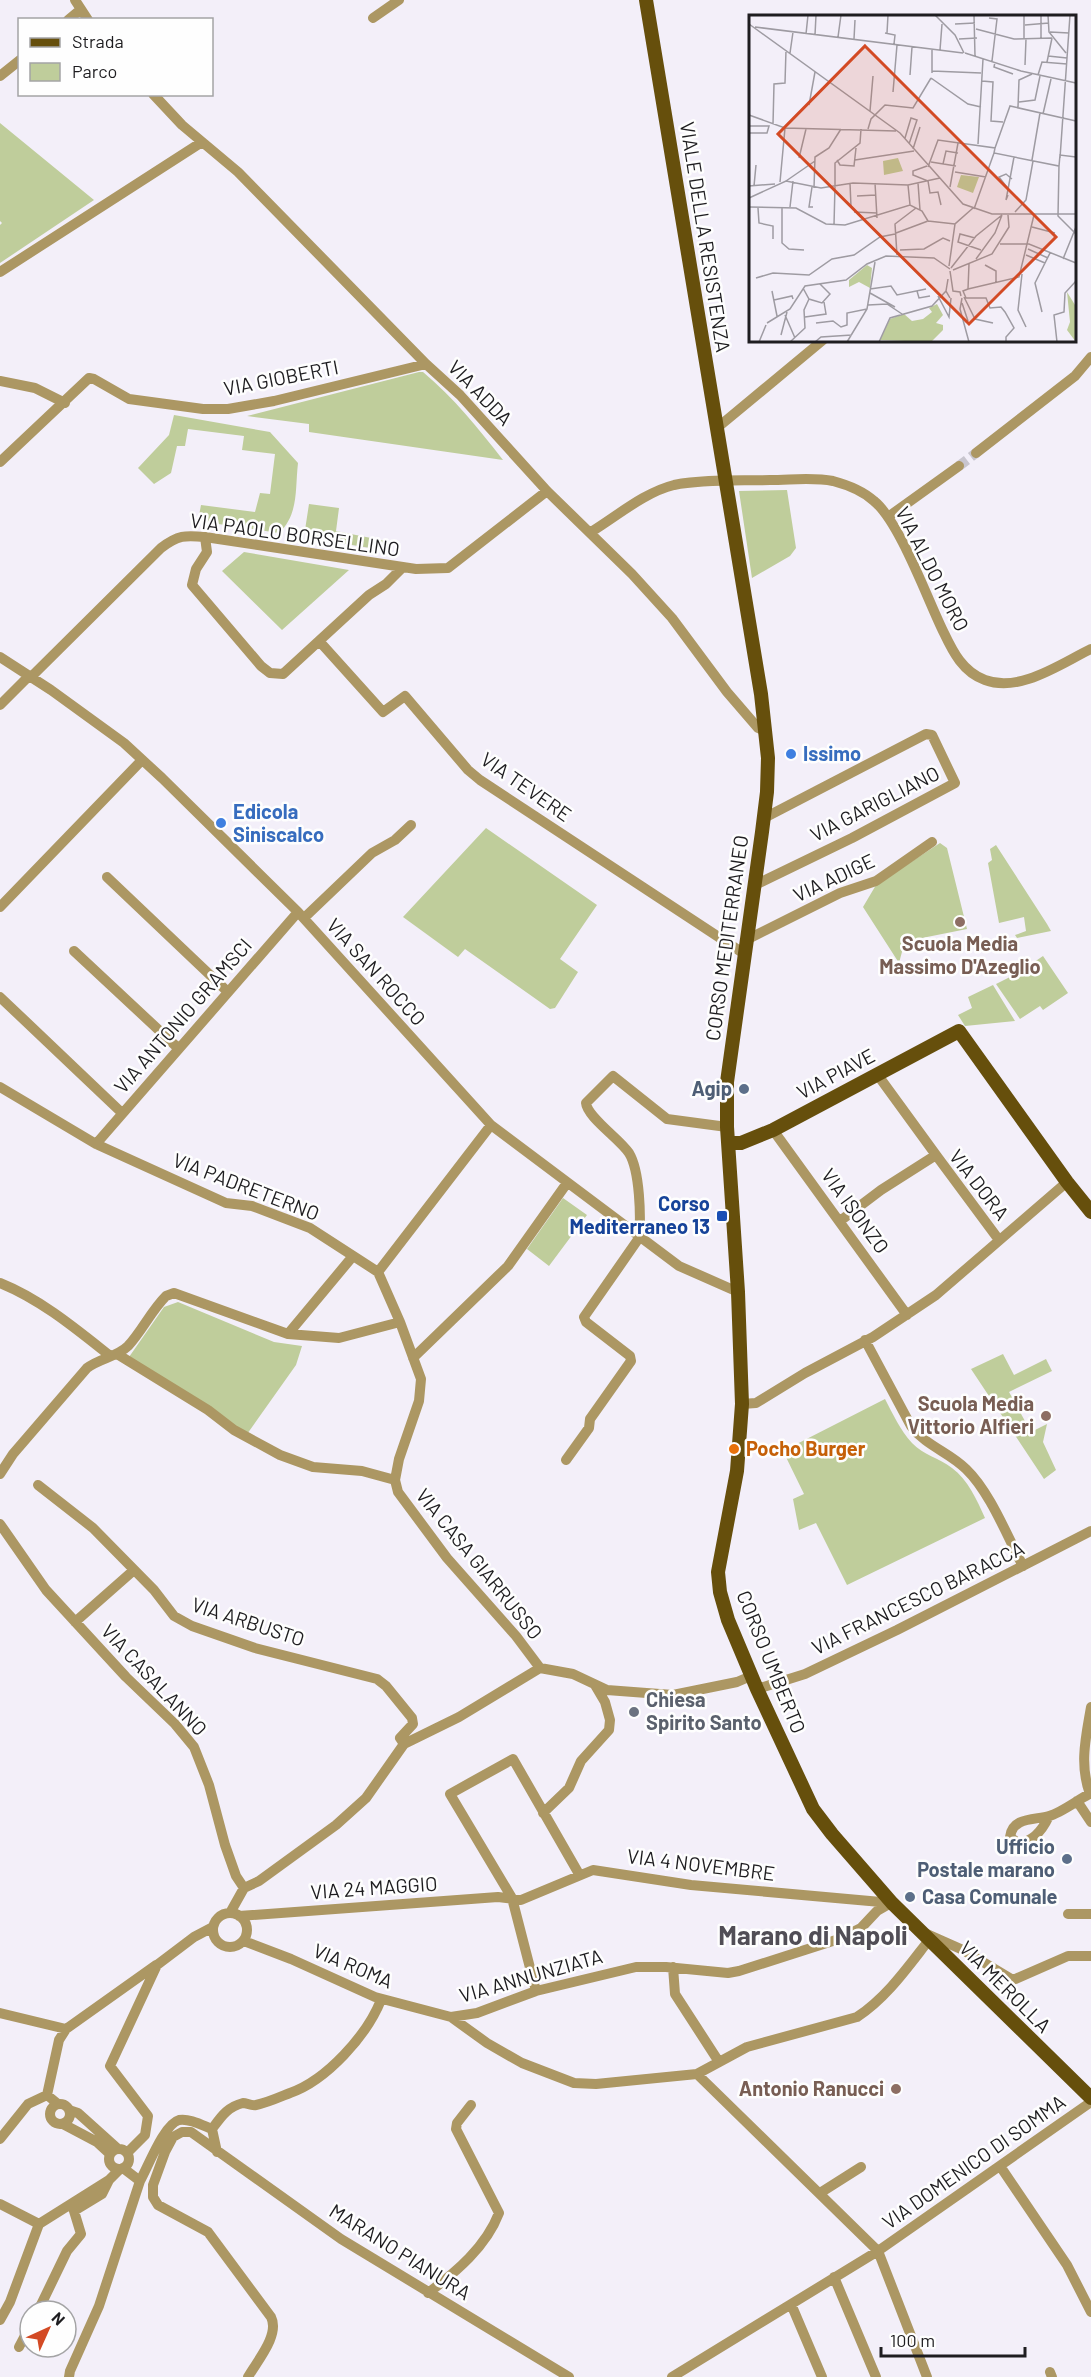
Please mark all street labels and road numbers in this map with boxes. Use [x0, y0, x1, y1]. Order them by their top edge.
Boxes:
street label: VIALE DELLA RESISTENZA [676, 120, 736, 354]
street label: VIA GIOBERTI [221, 354, 340, 400]
street label: VIA ADDA [444, 355, 518, 430]
street label: VIA ALDO MORO [891, 502, 975, 635]
street label: VIA PAOLO BORSELLINO [189, 507, 401, 561]
street label: VIA TEVERE [477, 746, 576, 826]
street label: VIA GARIGLIANO [806, 760, 943, 846]
street label: CORSO MEDITERRANEO [700, 833, 752, 1042]
street label: VIA ADIGE [789, 848, 878, 906]
street label: VIA SAN ROCCO [322, 913, 431, 1030]
street label: VIA ANTONIO GRAMSCI [108, 933, 256, 1098]
street label: VIA PIAVE [792, 1043, 879, 1104]
street label: VIA DORA [945, 1144, 1015, 1224]
street label: VIA PADRETERNO [170, 1147, 323, 1225]
street label: VIA ISONZO [817, 1163, 895, 1258]
street label: VIA CASA GIARRUSSO [412, 1483, 548, 1644]
street label: VIA FRANCESCO BARACCA [808, 1535, 1028, 1659]
street label: CORSO UMBERTO [732, 1587, 812, 1737]
street label: VIA ARBUSTO [189, 1592, 308, 1651]
street label: VIA CASALANNO [97, 1618, 213, 1740]
street label: VIA 4 NOVEMBRE [626, 1843, 776, 1885]
street label: VIA 24 MAGGIO [310, 1871, 438, 1903]
street label: VIA MEROLLA [955, 1935, 1057, 2037]
street label: VIA ROMA [310, 1938, 397, 1993]
street label: VIA ANNUNZIATA [456, 1943, 605, 2007]
street label: VIA DOMENICO DI SOMMA [877, 2089, 1070, 2234]
street label: MARANO PIANURA [325, 2198, 476, 2304]

